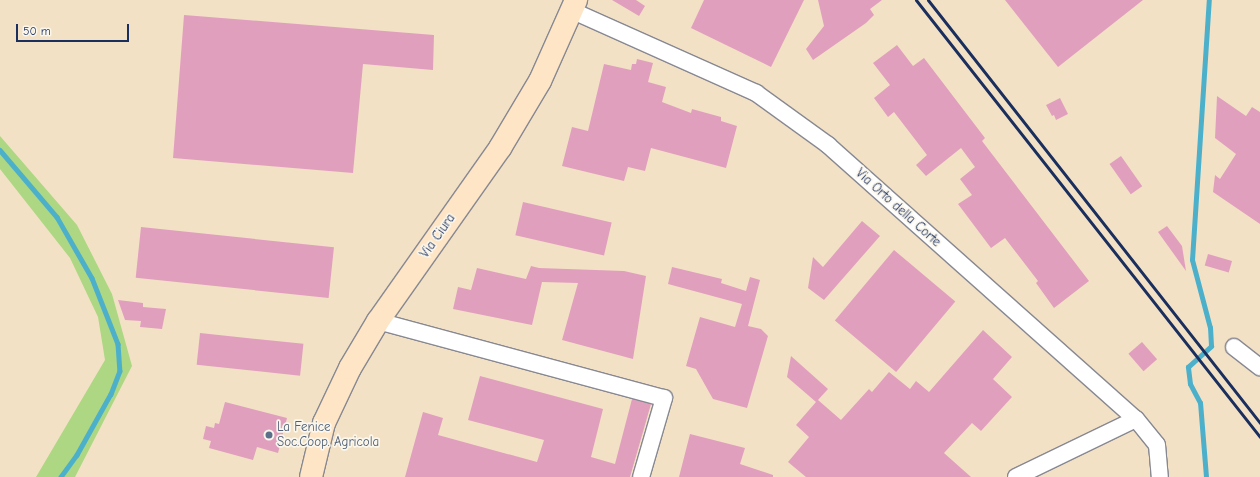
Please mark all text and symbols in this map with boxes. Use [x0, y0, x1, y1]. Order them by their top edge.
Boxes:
scale bar [18, 16, 131, 42]
text: 50 m [23, 24, 51, 38]
street label: Via Orto della Corte [852, 166, 944, 250]
street label: Via Ciura [417, 211, 459, 261]
place label: La Fenice Soc.Coop. Agricola [277, 420, 379, 451]
marker: La Fenice Soc.Coop. Agricola [264, 430, 274, 440]

